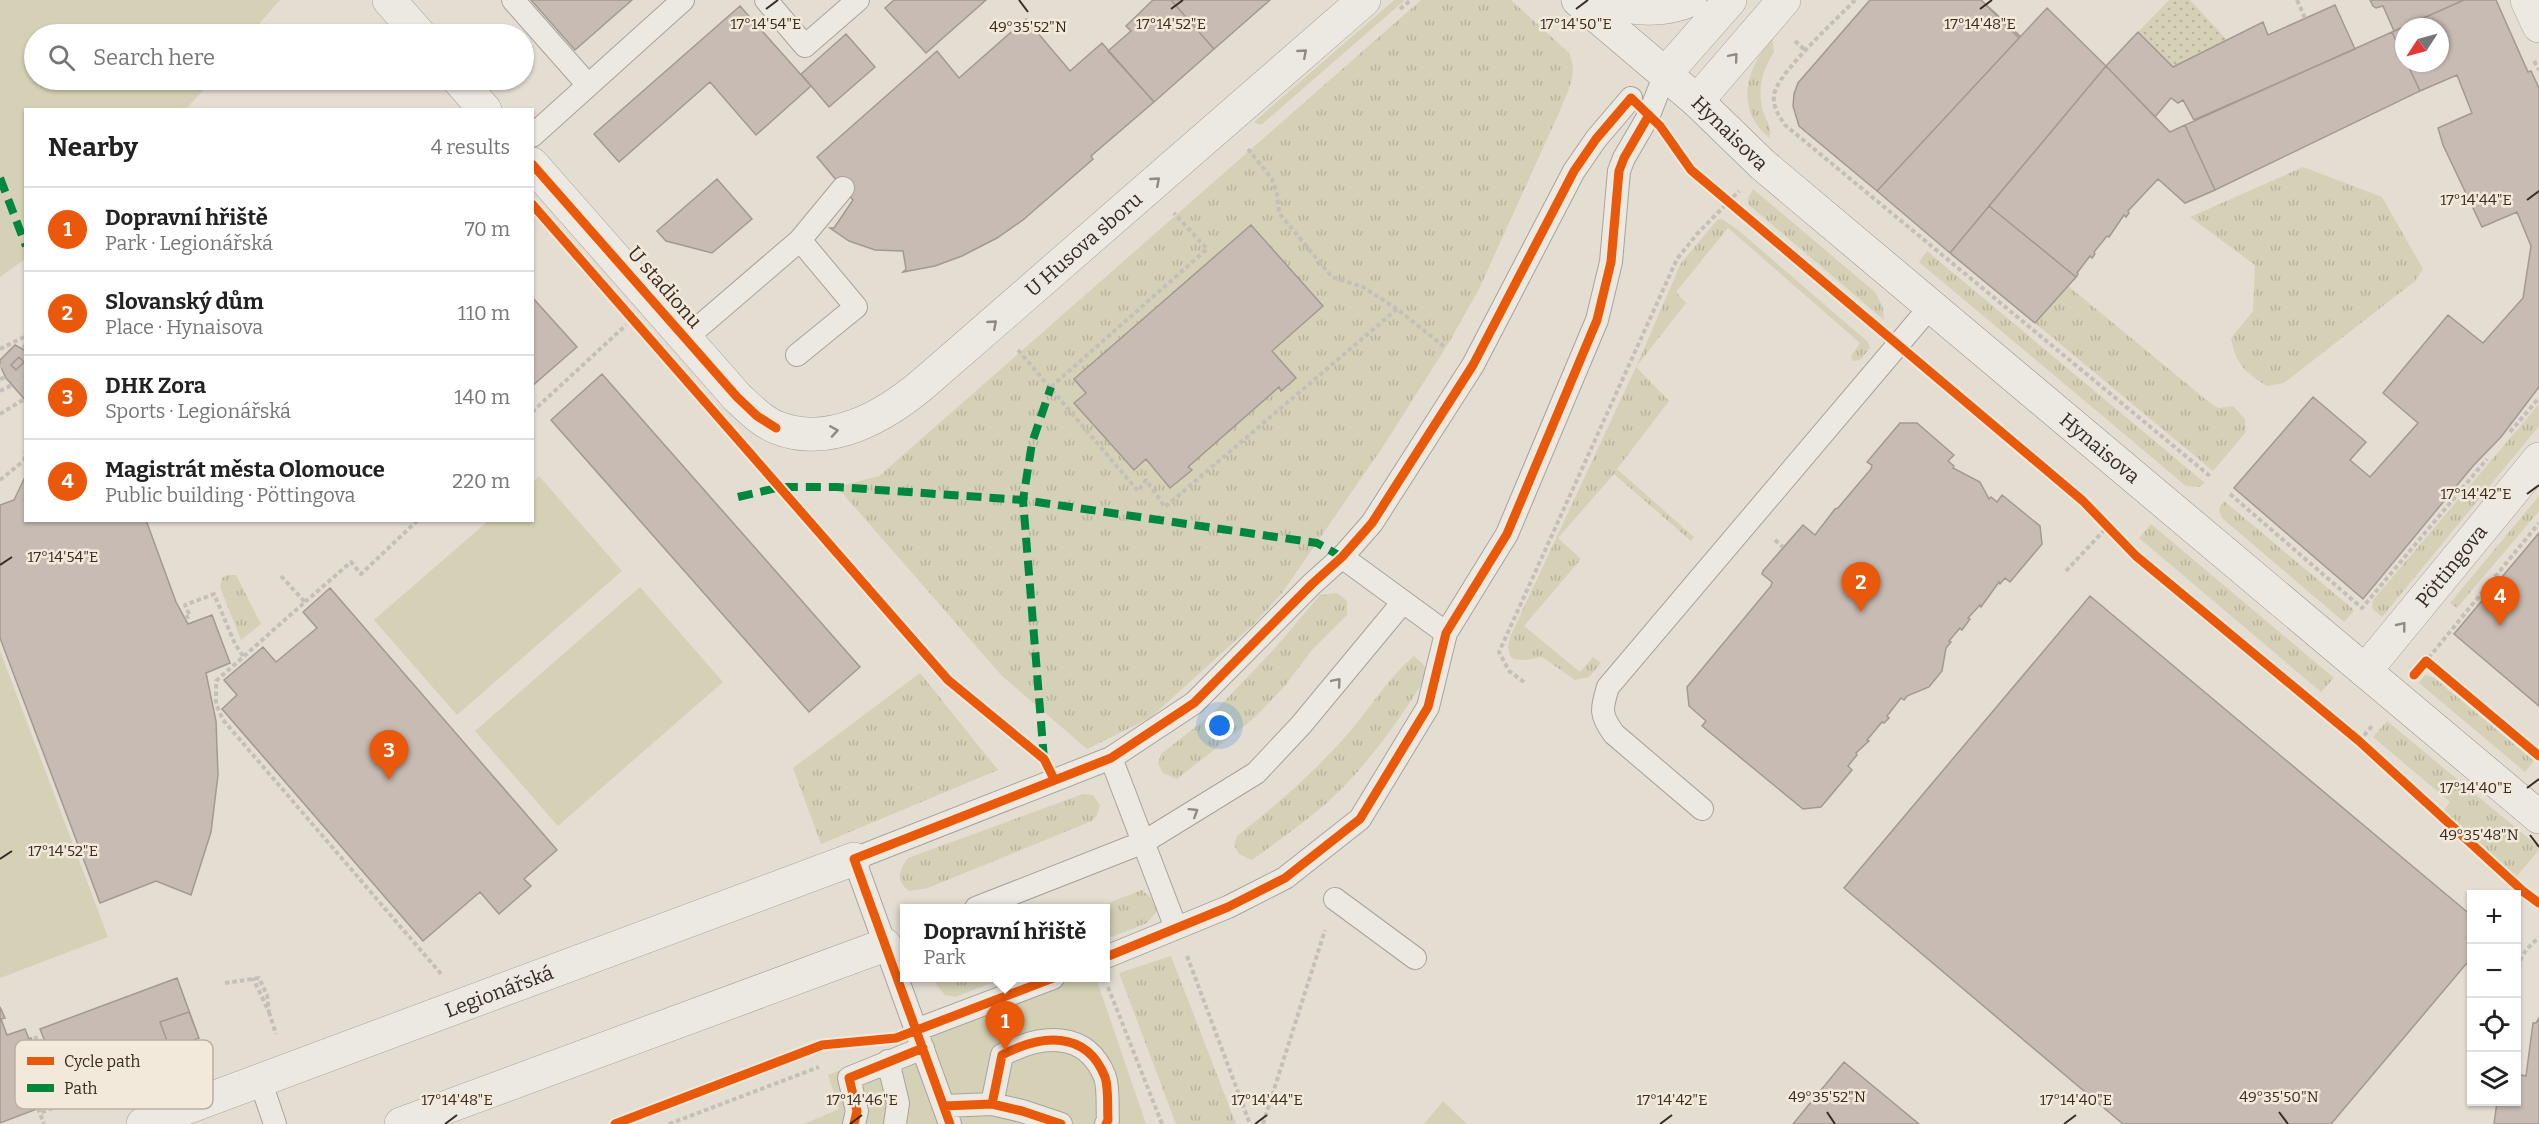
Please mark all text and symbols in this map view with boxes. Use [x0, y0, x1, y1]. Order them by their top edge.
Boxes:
text: 17°14'54"E [731, 15, 801, 33]
text: 17°14'52"E [1136, 15, 1206, 33]
text: 17°14'50"E [1540, 15, 1612, 33]
text: 17°14'48"E [1944, 15, 2016, 33]
text: 49°35'52"N [989, 18, 1067, 36]
north arrow [2395, 18, 2449, 72]
search box [24, 24, 534, 90]
icon: search [45, 41, 78, 74]
text: Search here [93, 44, 215, 71]
one-way arrow [1296, 49, 1307, 60]
one-way arrow [1727, 53, 1738, 64]
street label: Hynaisova [1687, 91, 1773, 175]
text: Nearby [48, 132, 138, 163]
text: 4 results [431, 135, 510, 159]
one-way arrow [1149, 178, 1160, 189]
street label: U Husova sboru [1020, 187, 1147, 301]
text: 17°14'44"E [2440, 191, 2512, 209]
text: Dopravní hřiště [105, 204, 268, 231]
text: 1 [63, 217, 72, 241]
text: 70 m [464, 217, 510, 241]
text: Park · Legionářská [105, 231, 273, 255]
street label: U stadionu [623, 241, 707, 333]
text: Slovanský dům [105, 288, 264, 315]
text: 2 [62, 301, 73, 325]
text: 110 m [458, 301, 510, 325]
text: Place · Hynaisova [105, 315, 263, 339]
one-way arrow [987, 320, 997, 331]
text: DHK Zora [105, 372, 206, 399]
text: 3 [62, 385, 73, 409]
text: 140 m [454, 385, 510, 409]
text: Sports · Legionářská [105, 399, 291, 423]
street label: Hynaisova [2055, 408, 2145, 489]
one-way arrow [829, 426, 839, 438]
text: Magistrát města Olomouce [105, 456, 385, 483]
text: 4 [61, 469, 74, 493]
text: 220 m [452, 469, 510, 493]
text: Public building · Pöttingova [105, 483, 356, 507]
text: 17°14'42"E [2441, 485, 2511, 503]
street label: Pöttingova [2410, 520, 2492, 612]
text: 17°14'54"E [28, 548, 98, 566]
pin: 2 [1842, 562, 1880, 612]
pin: 4 [2480, 576, 2520, 626]
one-way arrow [2394, 622, 2405, 633]
one-way arrow [1329, 678, 1340, 689]
your location [1205, 711, 1234, 740]
pin: 3 [370, 730, 408, 780]
text: 17°14'40"E [2440, 779, 2512, 797]
one-way arrow [1187, 808, 1198, 819]
text: 49°35'48"N [2439, 826, 2519, 844]
text: 17°14'52"E [28, 842, 98, 860]
map controls [2467, 890, 2521, 1106]
button: + [2467, 890, 2521, 944]
popup [900, 904, 1110, 982]
text: Dopravní hřiště [924, 918, 1086, 945]
button: − [2467, 944, 2521, 998]
text: Park [924, 945, 966, 969]
street label: Legionářská [442, 960, 557, 1022]
button: locate [2467, 998, 2521, 1052]
pin: 1 [986, 1002, 1024, 1051]
legend [15, 1040, 213, 1109]
text: Cycle path [64, 1052, 140, 1071]
button: layers [2467, 1052, 2521, 1106]
text: Path [64, 1079, 98, 1098]
text: 49°35'52"N [1788, 1088, 1866, 1106]
text: 49°35'50"N [2239, 1088, 2319, 1106]
text: 17°14'48"E [421, 1091, 493, 1109]
text: 17°14'46"E [826, 1091, 898, 1109]
text: 17°14'44"E [1231, 1091, 1303, 1109]
text: 17°14'42"E [1637, 1091, 1707, 1109]
text: 17°14'40"E [2040, 1091, 2112, 1109]

